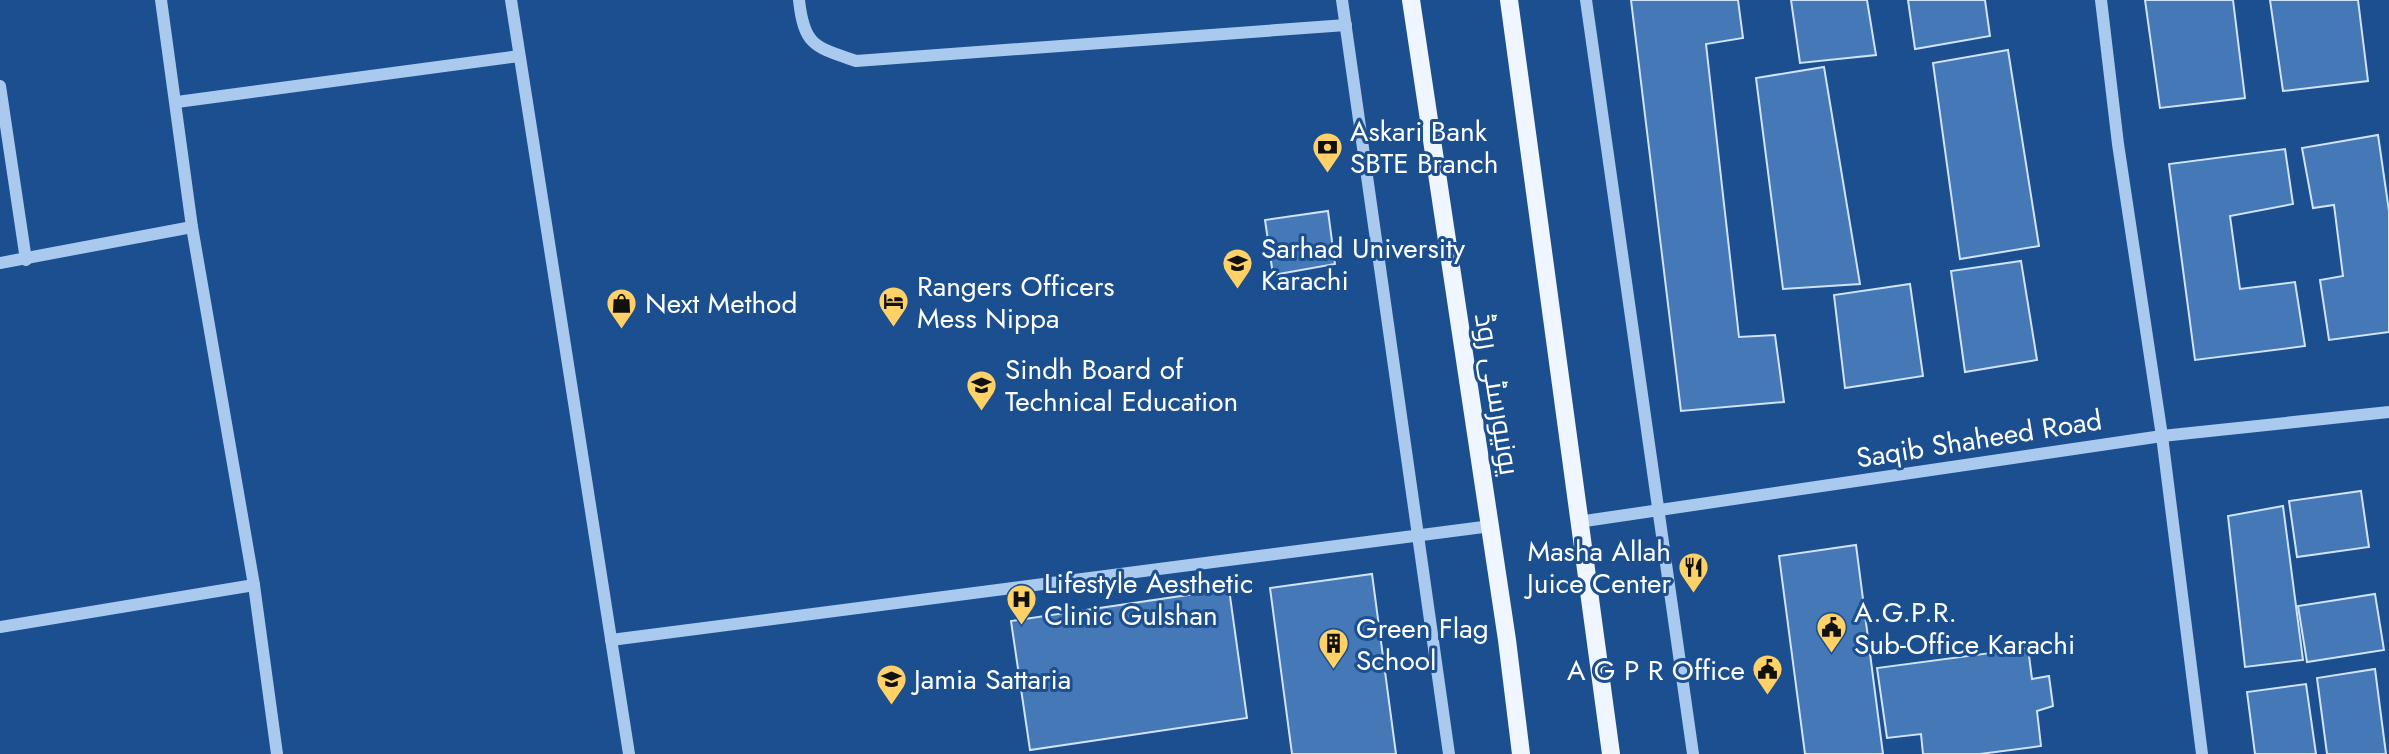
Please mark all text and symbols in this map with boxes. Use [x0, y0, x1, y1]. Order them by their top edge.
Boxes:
place label: Askari Bank SBTE Branch [1350, 111, 1498, 184]
bank icon: Askari Bank SBTE Branch [1310, 130, 1344, 174]
place label: Sarhad University Karachi [1261, 228, 1466, 301]
school or university icon: Sarhad University Karachi [1221, 247, 1255, 291]
place label: Rangers Officers Mess Nippa [917, 266, 1115, 339]
place label: Next Method [645, 283, 797, 324]
hotel icon: Rangers Officers Mess Nippa [877, 285, 911, 329]
shop icon: Next Method [605, 286, 639, 330]
street label: یونیورسٹی روڈ [1464, 310, 1530, 479]
place label: Sindh Board of Technical Education [1005, 349, 1238, 422]
school or university icon: Sindh Board of Technical Education [965, 368, 999, 412]
street label: Saqib Shaheed Road [1853, 399, 2105, 479]
place label: Masha Allah Juice Center [1523, 531, 1671, 604]
restaurant icon: Masha Allah Juice Center [1677, 550, 1711, 594]
place label: Lifestyle Aesthetic Clinic Gulshan [1044, 563, 1253, 636]
hospital icon: Lifestyle Aesthetic Clinic Gulshan [1004, 582, 1038, 626]
place label: A.G.P.R. Sub-Office Karachi [1854, 592, 2075, 665]
place label: Green Flag School [1356, 608, 1489, 681]
public building icon: A.G.P.R. Sub-Office Karachi [1814, 611, 1848, 655]
building icon: Green Flag School [1316, 627, 1350, 671]
place label: A G P R Office [1567, 650, 1745, 691]
public building icon: A G P R Office [1751, 653, 1785, 697]
place label: Jamia Sattaria [910, 659, 1071, 700]
school or university icon: Jamia Sattaria [874, 662, 908, 706]

